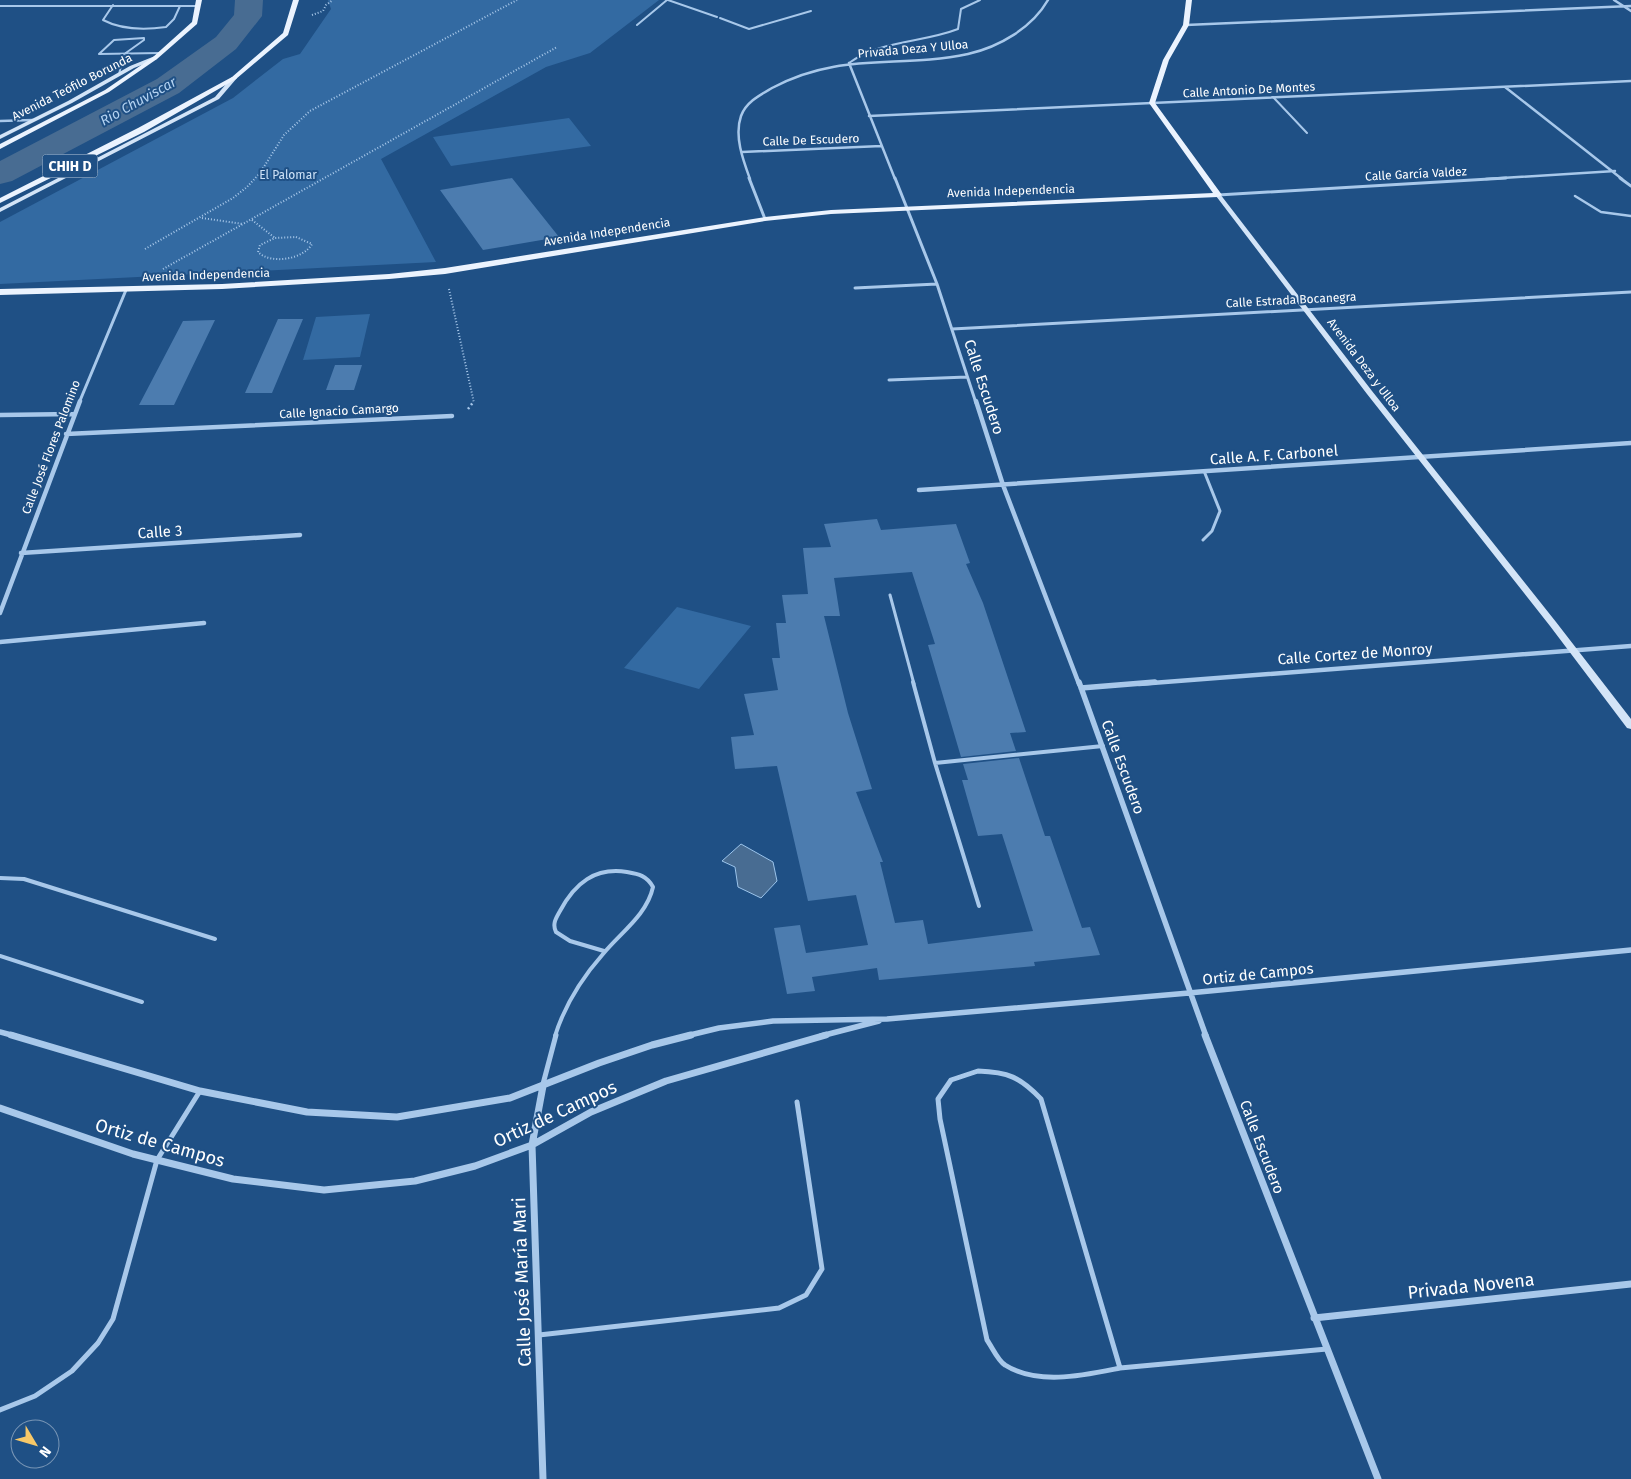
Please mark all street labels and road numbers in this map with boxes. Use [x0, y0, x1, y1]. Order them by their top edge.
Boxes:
street label: Privada Deza Y Ulloa [857, 37, 969, 61]
street label: Avenida Teófilo Borunda [10, 51, 134, 123]
street label: Calle Antonio De Montes [1182, 80, 1316, 100]
street label: Calle De Escudero [762, 131, 860, 149]
road number: CHIH D [42, 154, 98, 178]
street label: Calle García Valdez [1365, 164, 1467, 184]
street label: Avenida Independencia [947, 182, 1075, 200]
street label: Avenida Independencia [543, 215, 671, 249]
street label: Avenida Independencia [142, 266, 270, 284]
street label: Calle Estrada Bocanegra [1225, 290, 1357, 310]
street label: Avenida Deza y Ulloa [1324, 316, 1404, 414]
street label: Calle Escudero [960, 337, 1008, 437]
street label: Calle José Flores Palomino [19, 378, 83, 516]
street label: Calle Ignacio Camargo [279, 401, 399, 421]
street label: Calle A. F. Carbonel [1209, 442, 1339, 468]
street label: Calle 3 [137, 521, 183, 543]
street label: Calle Cortez de Monroy [1277, 640, 1434, 668]
street label: Calle Escudero [1098, 717, 1148, 817]
street label: Ortiz de Campos [1202, 959, 1314, 989]
street label: Ortiz de Campos [490, 1076, 620, 1152]
street label: Calle Escudero [1236, 1098, 1288, 1196]
street label: Ortiz de Campos [93, 1114, 227, 1172]
street label: Calle José María Mari [508, 1197, 536, 1367]
street label: Privada Novena [1406, 1268, 1536, 1304]

